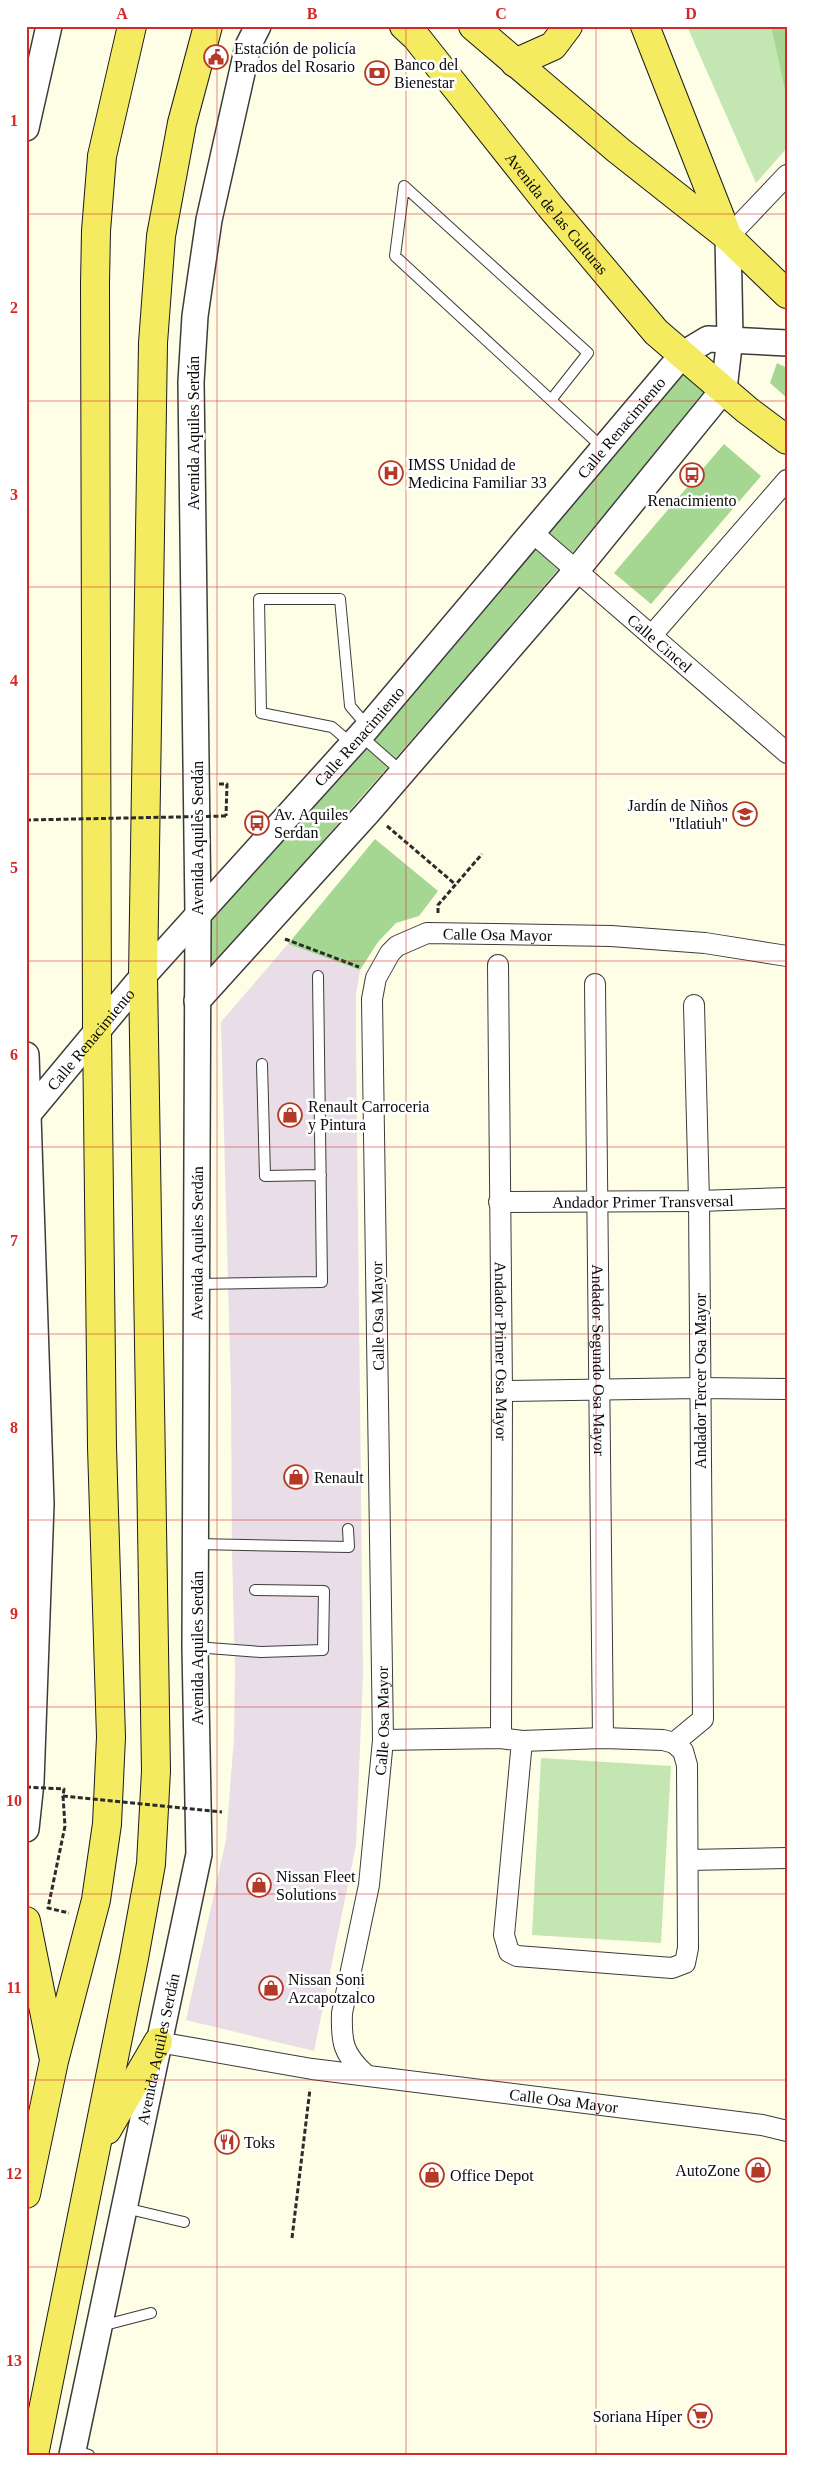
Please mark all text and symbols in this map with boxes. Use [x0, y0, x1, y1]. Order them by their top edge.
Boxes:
text: A [116, 5, 128, 22]
text: B [307, 5, 318, 22]
text: C [495, 5, 507, 22]
text: D [685, 5, 697, 22]
place label: Estación de policía Prados del Rosario [234, 40, 356, 75]
public building icon: Estación de policía Prados del Rosario [203, 44, 229, 70]
place label: Banco del Bienestar [394, 56, 459, 91]
bank icon: Banco del Bienestar [364, 60, 390, 86]
text: 1 [10, 112, 18, 129]
street label: Avenida de las Culturas [502, 149, 612, 278]
text: 2 [10, 299, 18, 316]
street label: Avenida Aquiles Serdán [185, 356, 203, 510]
street label: Calle Renacimiento [574, 374, 669, 482]
place label: IMSS Unidad de Medicina Familiar 33 [408, 456, 547, 491]
hospital icon: IMSS Unidad de Medicina Familiar 33 [378, 460, 404, 486]
bus stop icon: Renacimiento [679, 462, 705, 488]
text: 3 [10, 486, 18, 503]
place label: Renacimiento [648, 492, 736, 509]
street label: Calle Cincel [624, 611, 696, 676]
text: 4 [10, 672, 18, 689]
street label: Calle Renacimiento [311, 683, 407, 790]
street label: Avenida Aquiles Serdán [189, 761, 207, 915]
place label: Jardín de Niños "Itlatiuh" [628, 797, 728, 832]
school or university icon: Jardín de Niños "Itlatiuh" [732, 801, 758, 827]
place label: Av. Aquiles Serdan [274, 806, 348, 841]
bus stop icon: Av. Aquiles Serdan [244, 810, 270, 836]
text: 5 [10, 859, 18, 876]
street label: Calle Osa Mayor [443, 925, 553, 945]
street label: Calle Renacimiento [44, 985, 138, 1094]
text: 6 [10, 1046, 18, 1063]
place label: Renault Carroceria y Pintura [308, 1098, 429, 1134]
shop icon: Renault Carroceria y Pintura [277, 1102, 303, 1128]
street label: Avenida Aquiles Serdán [188, 1166, 207, 1321]
street label: Andador Primer Transversal [552, 1192, 735, 1211]
text: 7 [10, 1232, 18, 1249]
street label: Calle Osa Mayor [368, 1261, 388, 1371]
street label: Andador Primer Osa Mayor [492, 1261, 510, 1441]
street label: Andador Segundo Osa Mayor [589, 1264, 608, 1457]
street label: Andador Tercer Osa Mayor [692, 1292, 710, 1469]
text: 8 [10, 1419, 18, 1436]
shop icon: Renault [283, 1464, 309, 1490]
place label: Renault [314, 1469, 364, 1486]
street label: Avenida Aquiles Serdán [189, 1571, 207, 1725]
text: 9 [10, 1605, 18, 1622]
street label: Calle Osa Mayor [372, 1665, 392, 1776]
text: 10 [6, 1792, 22, 1809]
place label: Nissan Fleet Solutions [276, 1868, 356, 1903]
shop icon: Nissan Fleet Solutions [246, 1872, 272, 1898]
place label: Nissan Soni Azcapotzalco [288, 1971, 375, 2007]
street label: Avenida Aquiles Serdán [134, 1972, 183, 2126]
shop icon: Nissan Soni Azcapotzalco [258, 1975, 284, 2001]
text: 11 [6, 1979, 22, 1996]
street label: Calle Osa Mayor [508, 2086, 620, 2116]
restaurant icon: Toks [214, 2129, 240, 2155]
place label: Toks [244, 2134, 275, 2151]
shop icon: AutoZone [745, 2157, 771, 2183]
shop icon: Office Depot [419, 2162, 445, 2188]
place label: AutoZone [675, 2162, 740, 2179]
text: 12 [6, 2165, 22, 2182]
place label: Office Depot [450, 2167, 534, 2185]
text: 13 [6, 2352, 22, 2369]
supermarket icon: Soriana Híper [687, 2403, 713, 2429]
place label: Soriana Híper [593, 2408, 683, 2426]

